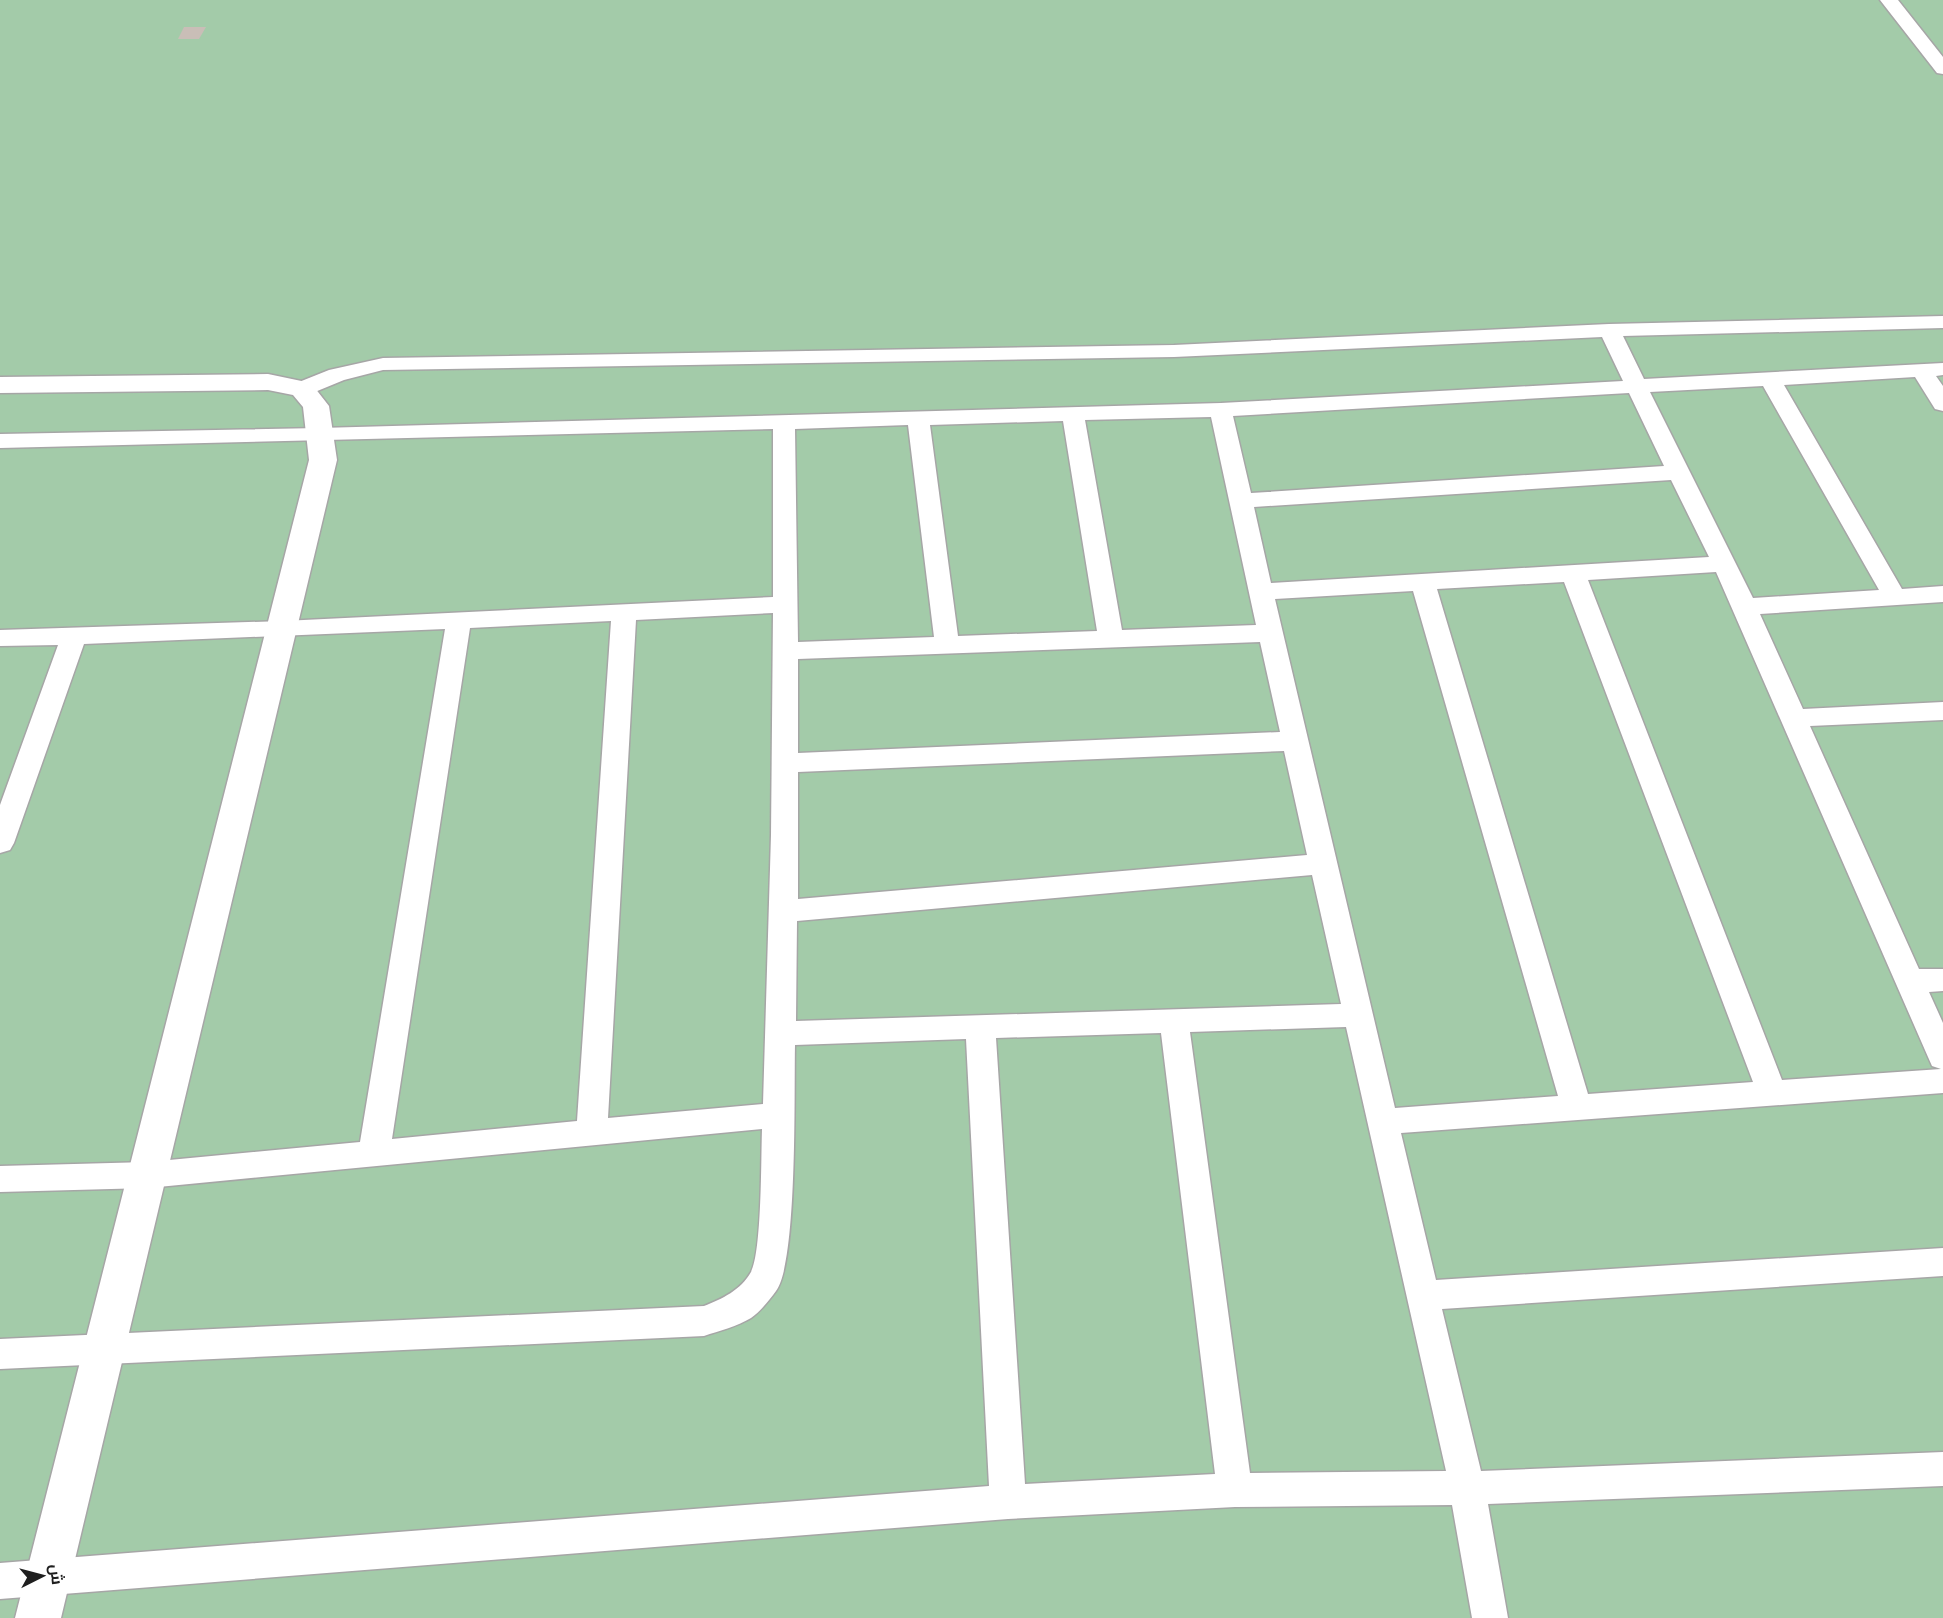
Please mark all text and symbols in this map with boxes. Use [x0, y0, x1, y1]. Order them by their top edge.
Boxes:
north arrow [12, 1546, 72, 1606]
text: ش [45, 1563, 69, 1586]

